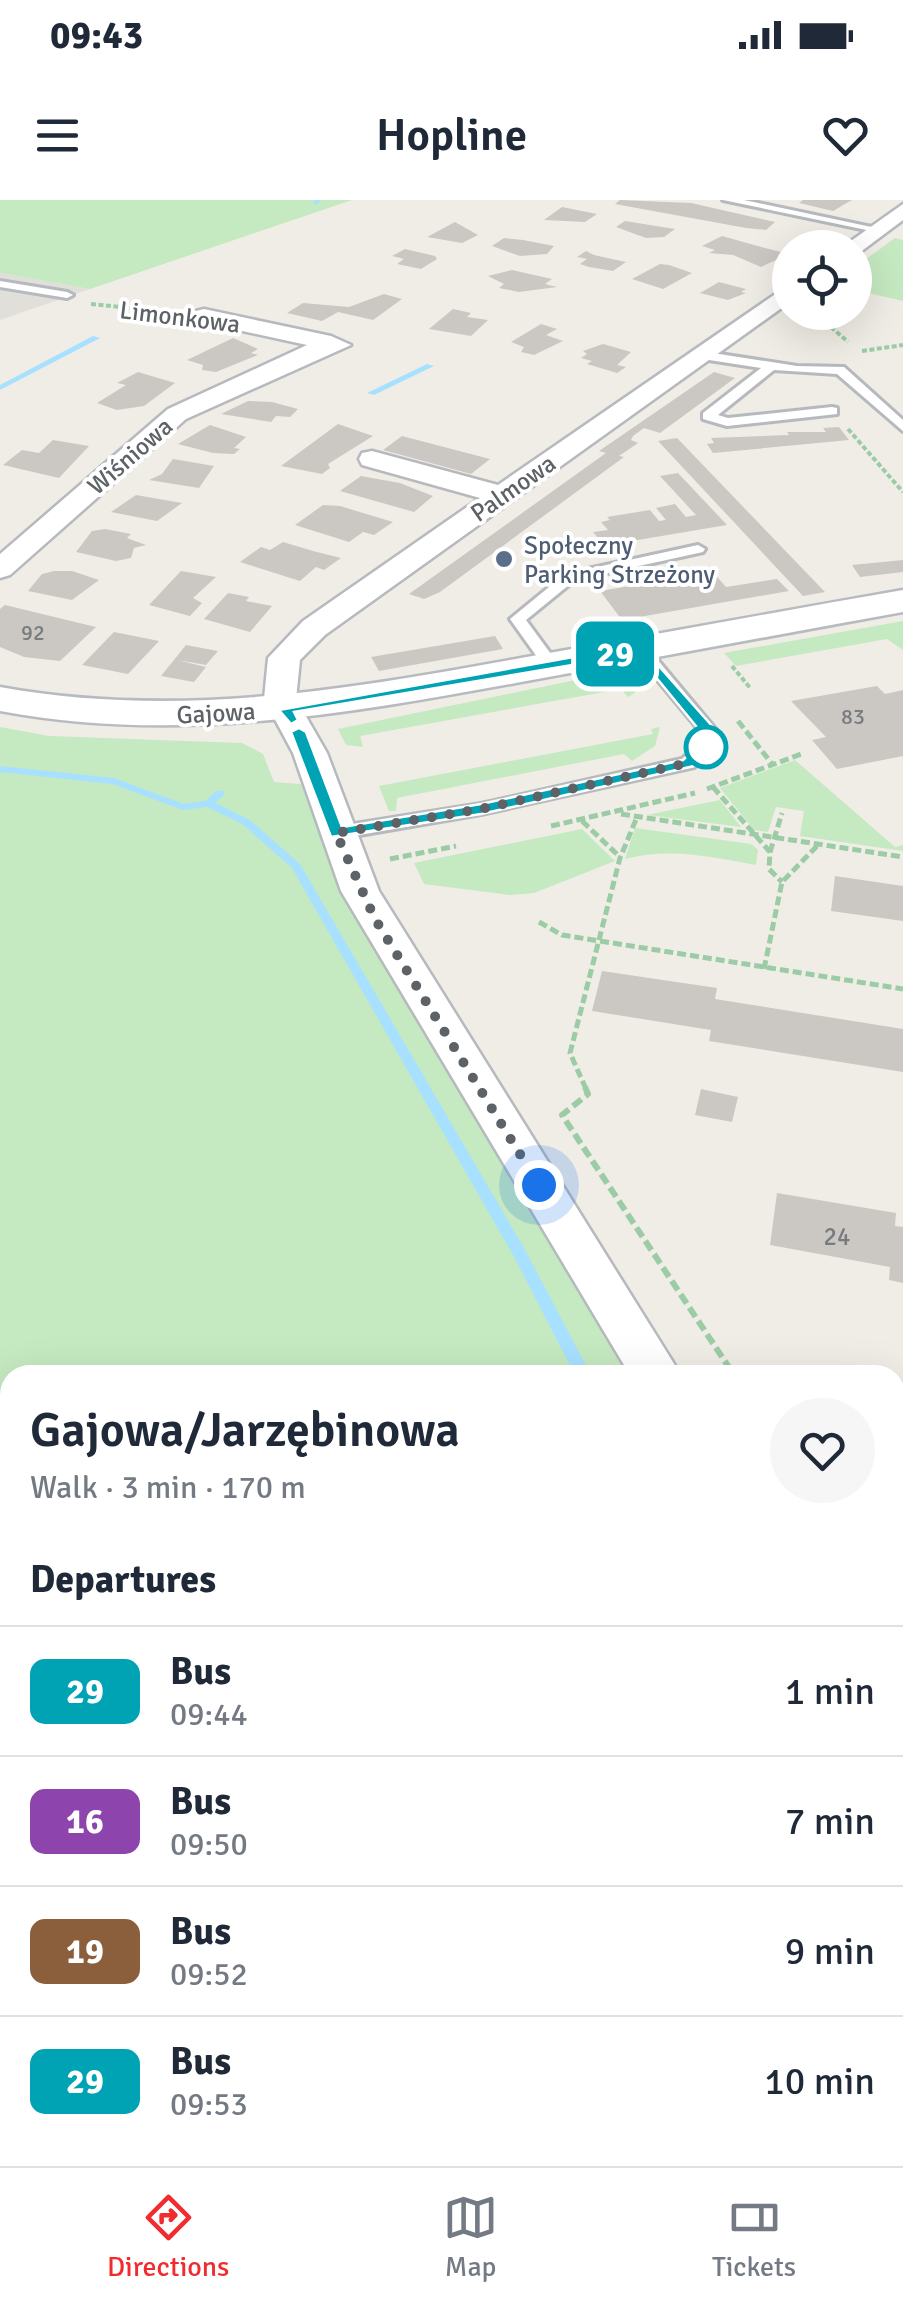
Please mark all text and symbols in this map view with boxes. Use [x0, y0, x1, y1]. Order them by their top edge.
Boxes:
text: 09:43 [50, 12, 143, 59]
icon: menu [30, 108, 85, 163]
text: Hopline [376, 108, 527, 163]
icon: heart [818, 108, 873, 163]
map controls [772, 230, 872, 330]
button: locate [772, 230, 872, 330]
street label: Limonkowa [118, 294, 242, 340]
street label: Wiśniowa [81, 411, 179, 501]
street label: Palmowa [464, 448, 562, 528]
place label: Społeczny Parking Strzeżony [524, 530, 715, 590]
marker: Społeczny Parking Strzeżony [493, 548, 515, 570]
house number: 92 [21, 619, 45, 646]
line badge: 29 [570, 622, 660, 686]
text: 29 [596, 633, 634, 676]
street label: Gajowa [176, 695, 256, 731]
house number: 83 [841, 703, 865, 730]
unlabelled marker [685, 726, 727, 768]
your location [514, 1160, 564, 1210]
house number: 24 [823, 1221, 851, 1252]
button: heart [770, 1398, 875, 1503]
text: Gajowa/Jarzębinowa [30, 1401, 460, 1460]
text: Walk · 3 min · 170 m [30, 1468, 306, 1507]
text: Departures [30, 1556, 216, 1603]
text: Bus [170, 1648, 231, 1695]
text: 1 min [785, 1668, 875, 1715]
text: 29 [66, 1670, 104, 1713]
text: 09:44 [170, 1695, 248, 1734]
text: Bus [170, 1778, 231, 1825]
text: 7 min [785, 1798, 875, 1845]
text: 16 [66, 1800, 104, 1843]
text: 09:50 [170, 1825, 248, 1864]
text: Bus [170, 1908, 231, 1955]
text: 9 min [785, 1928, 875, 1975]
text: 19 [66, 1930, 104, 1973]
text: 09:52 [170, 1955, 248, 1994]
text: Bus [170, 2038, 231, 2085]
text: 10 min [764, 2058, 875, 2105]
text: 29 [66, 2060, 104, 2103]
text: 09:53 [170, 2085, 248, 2124]
tab: Directions [107, 2190, 229, 2284]
tab: Map [443, 2190, 498, 2284]
tab: Tickets [712, 2190, 796, 2284]

